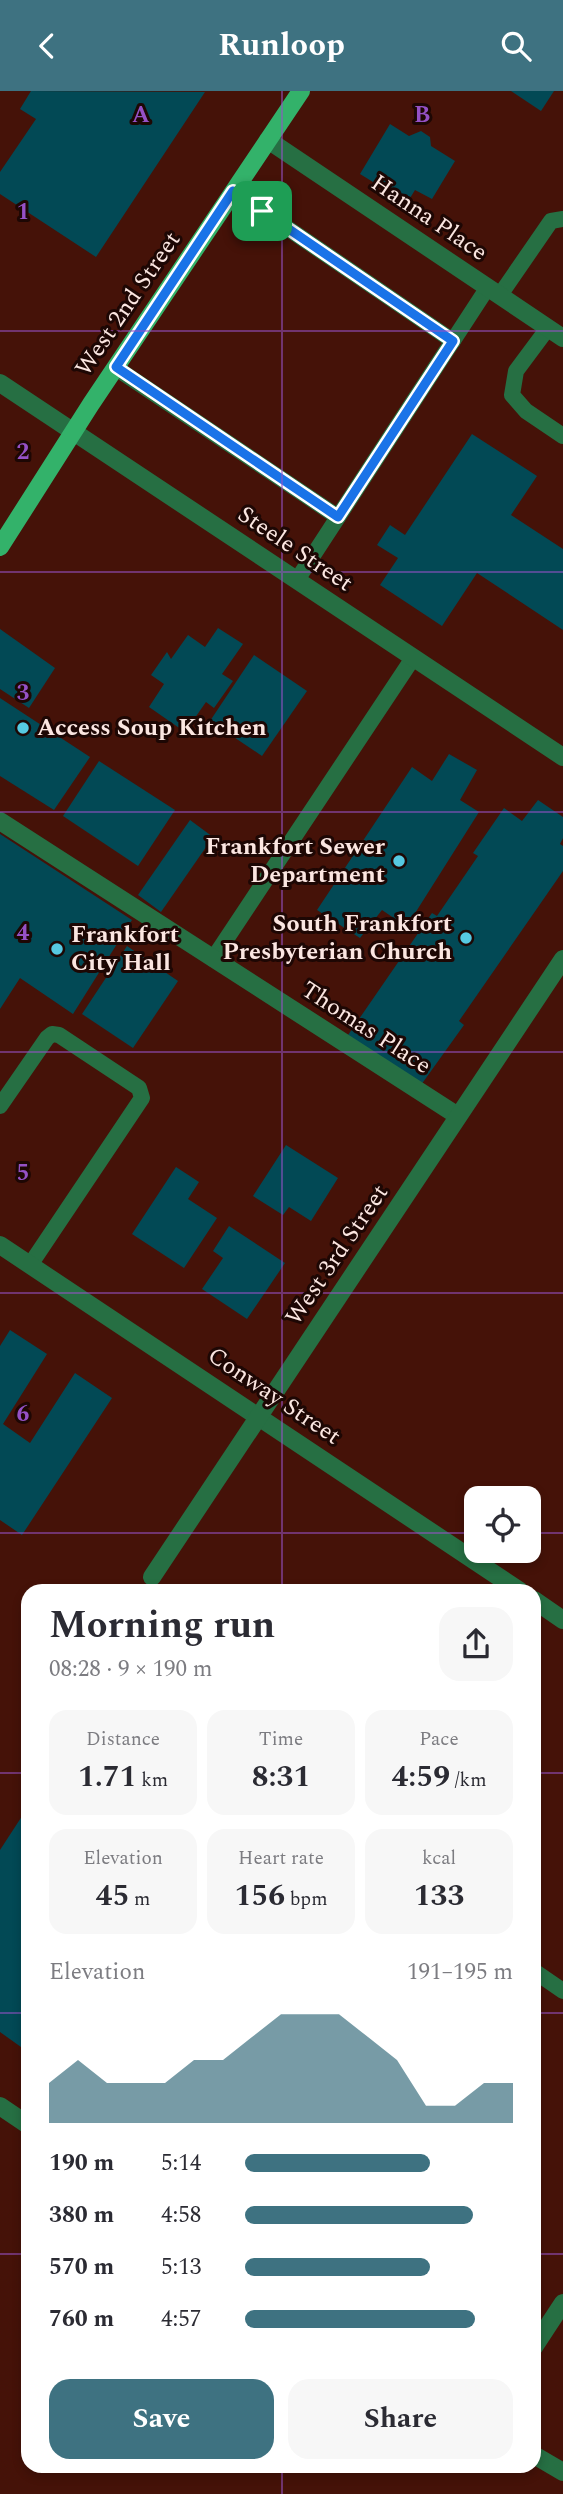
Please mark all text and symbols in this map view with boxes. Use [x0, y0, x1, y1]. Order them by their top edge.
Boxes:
text: Runloop [218, 21, 345, 70]
icon: back [28, 27, 66, 65]
icon: search [497, 27, 535, 65]
text: A [132, 98, 150, 133]
text: B [414, 98, 430, 133]
street label: Hanna Place [363, 166, 495, 270]
pin [232, 181, 292, 241]
icon: arrive [243, 192, 281, 230]
text: 1 [17, 195, 29, 230]
street label: West 2nd Street [66, 224, 190, 384]
text: 2 [17, 435, 30, 470]
street label: Steele Street [230, 497, 360, 601]
text: 3 [17, 676, 30, 711]
place label: Access Soup Kitchen [37, 710, 267, 746]
marker: Access Soup Kitchen [15, 720, 31, 736]
place label: Frankfort Sewer Department [205, 829, 386, 893]
marker: Frankfort Sewer Department [391, 853, 407, 869]
place label: South Frankfort Presbyterian Church [223, 906, 452, 970]
text: 4 [17, 916, 30, 951]
place label: Frankfort City Hall [71, 917, 179, 981]
marker: South Frankfort Presbyterian Church [458, 930, 474, 946]
marker: Frankfort City Hall [49, 941, 65, 957]
street label: Thomas Place [294, 972, 438, 1084]
text: 5 [17, 1156, 29, 1191]
street label: West 3rd Street [276, 1177, 398, 1333]
street label: Conway Street [200, 1338, 348, 1454]
text: 6 [17, 1397, 30, 1432]
map controls [464, 1486, 541, 1563]
button: locate [464, 1486, 541, 1563]
text: Morning run [49, 1597, 275, 1655]
button: share [439, 1607, 513, 1681]
text: 08:28 · 9 × 190 m [49, 1652, 213, 1687]
text: Distance [86, 1725, 160, 1754]
text: Time [259, 1725, 303, 1754]
text: Pace [419, 1725, 459, 1754]
text: 1.71 [78, 1754, 136, 1800]
text: 8:31 [252, 1754, 310, 1800]
text: 4:59 [392, 1754, 450, 1800]
text: km [136, 1766, 168, 1795]
text: /km [450, 1766, 486, 1795]
text: Elevation [83, 1844, 163, 1873]
text: Heart rate [238, 1844, 324, 1873]
text: kcal [422, 1844, 456, 1873]
text: 45 [96, 1873, 129, 1919]
text: 156 [234, 1873, 285, 1919]
text: 133 [414, 1873, 464, 1919]
text: m [129, 1885, 150, 1914]
text: bpm [285, 1885, 328, 1914]
text: Elevation [49, 1955, 145, 1990]
text: 191–195 m [407, 1955, 513, 1990]
text: 190 m [49, 2146, 114, 2181]
text: 5:14 [161, 2146, 201, 2181]
text: 380 m [49, 2198, 114, 2233]
text: 4:58 [161, 2198, 201, 2233]
text: 570 m [49, 2250, 114, 2285]
text: 5:13 [161, 2250, 201, 2285]
text: 760 m [49, 2302, 114, 2337]
text: 4:57 [161, 2302, 201, 2337]
button: Save [49, 2379, 274, 2459]
button: Share [288, 2379, 513, 2459]

